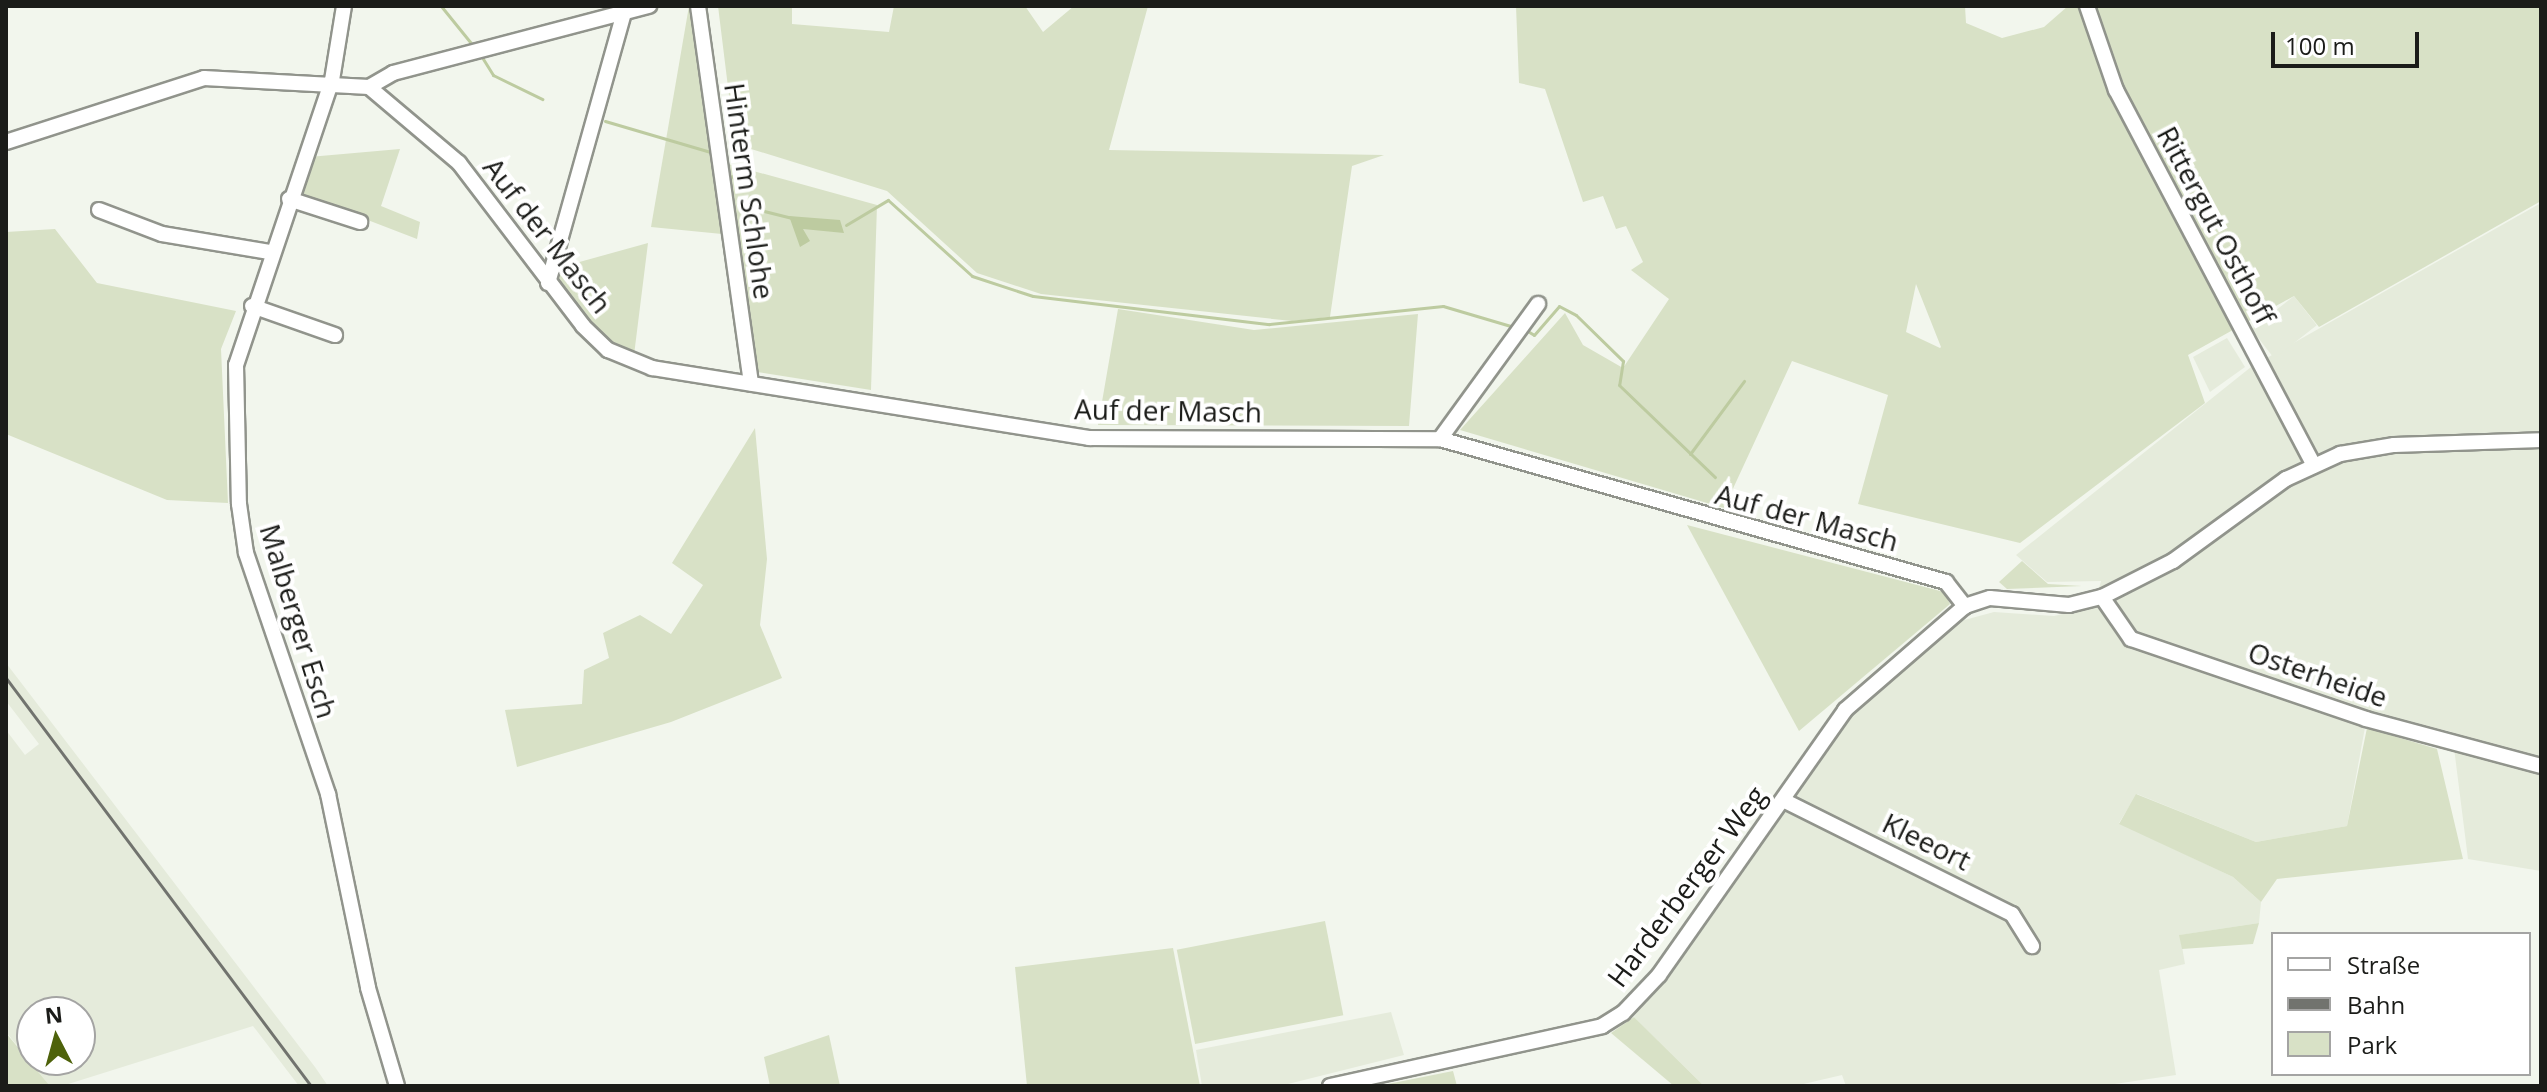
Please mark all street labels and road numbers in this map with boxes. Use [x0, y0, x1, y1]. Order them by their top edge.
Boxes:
street label: Hinterm Schlohe [718, 81, 782, 301]
street label: Rittergut Osthoff [2151, 120, 2283, 330]
street label: Auf der Masch [477, 151, 619, 319]
street label: Auf der Masch [1074, 392, 1262, 428]
street label: Auf der Masch [1712, 476, 1902, 558]
street label: Malberger Esch [254, 520, 344, 722]
street label: Osterheide [2244, 634, 2392, 714]
street label: Harderberger Weg [1600, 779, 1772, 993]
street label: Kleeort [1877, 805, 1977, 877]

